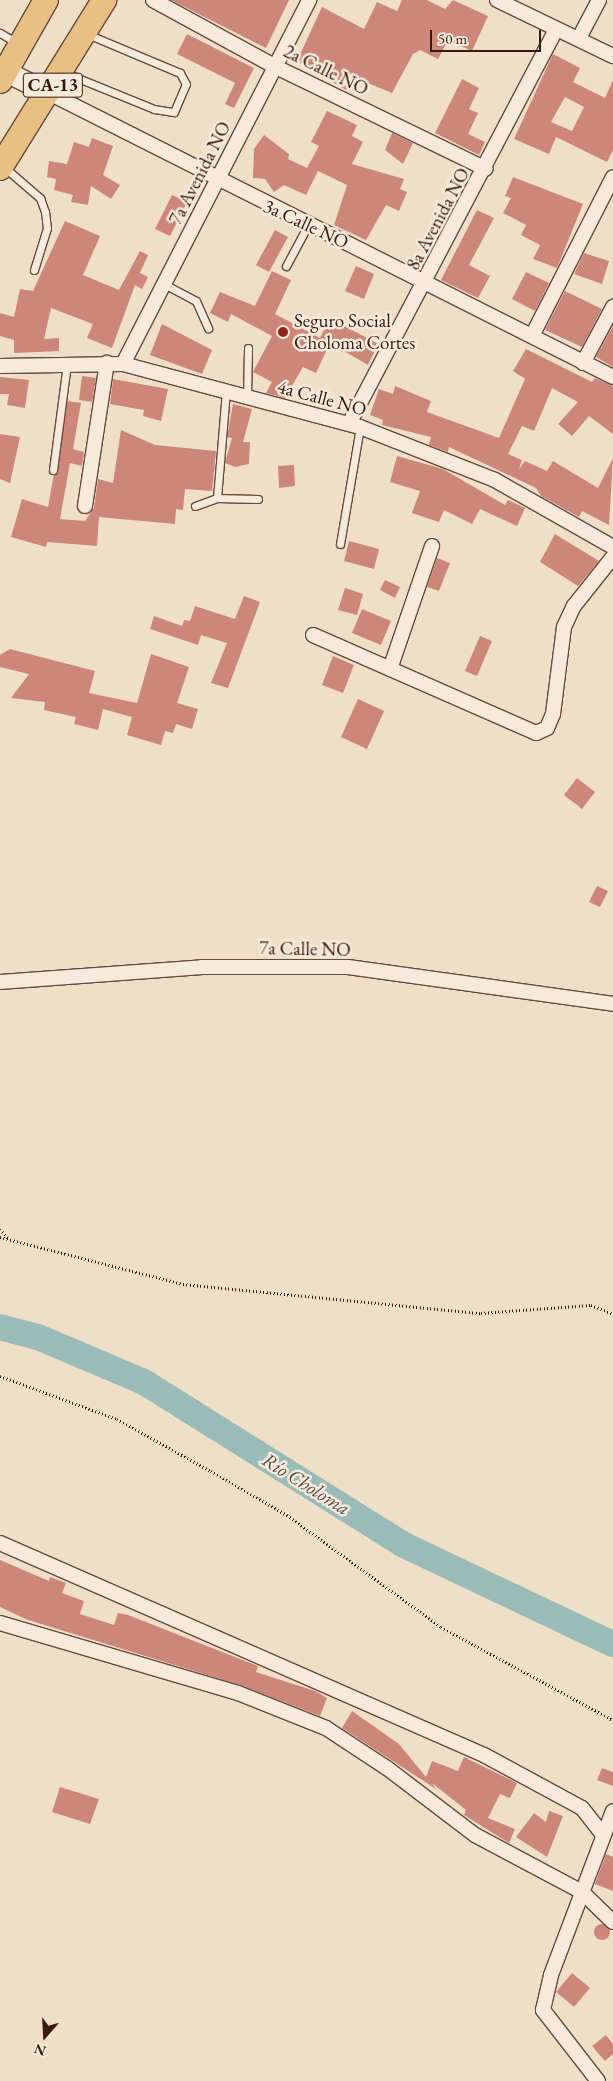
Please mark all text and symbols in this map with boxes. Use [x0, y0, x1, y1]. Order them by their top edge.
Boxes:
scale bar [433, 20, 544, 52]
text: 50 m [438, 29, 467, 48]
street label: 2a Calle NO [280, 40, 372, 100]
road number: CA-13 [22, 70, 84, 100]
street label: 7a Avenida NO [164, 118, 236, 228]
street label: 8a Avenida NO [401, 164, 475, 274]
street label: 3a Calle NO [260, 194, 352, 254]
place label: Seguro Social Choloma Cortes [294, 310, 415, 354]
marker: Seguro Social Choloma Cortes [276, 325, 290, 339]
street label: 4a Calle NO [275, 375, 369, 421]
street label: 7a Calle NO [259, 937, 351, 961]
water label: Río Choloma [258, 1448, 354, 1520]
north arrow [20, 2011, 70, 2061]
text: N [32, 2040, 48, 2061]

